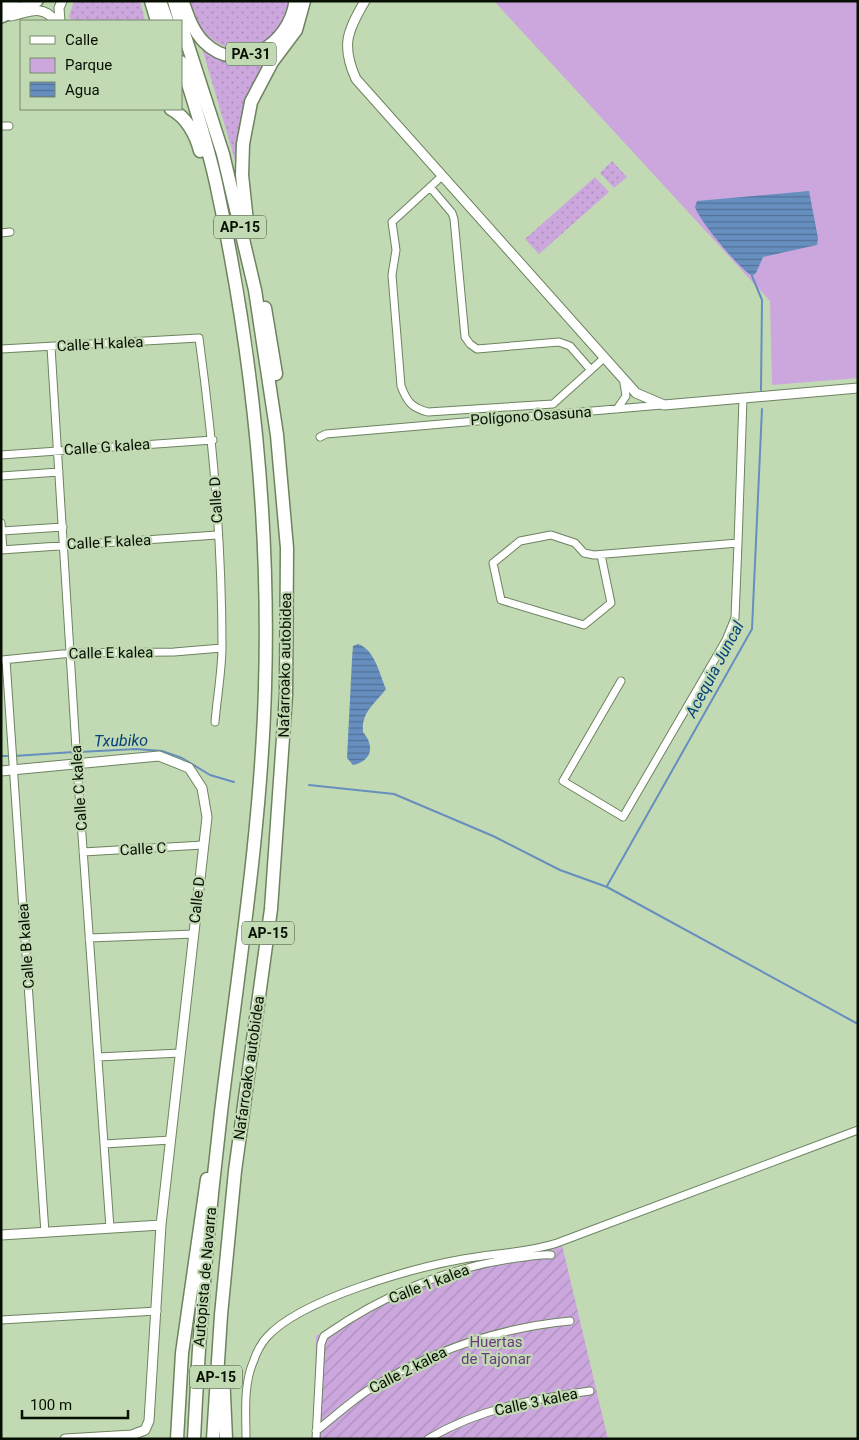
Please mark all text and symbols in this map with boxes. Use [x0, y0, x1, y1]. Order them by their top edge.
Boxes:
legend [20, 20, 182, 110]
text: Calle [65, 31, 98, 49]
road number: PA-31 [226, 42, 276, 66]
text: Parque [65, 56, 112, 74]
text: Agua [65, 81, 100, 99]
road number: AP-15 [214, 216, 266, 238]
street label: Calle H kalea [56, 333, 144, 355]
street label: Polígono Osasuna [470, 403, 592, 429]
street label: Calle G kalea [63, 435, 151, 459]
street label: Calle D [206, 476, 226, 524]
street label: Calle F kalea [66, 531, 152, 553]
street label: Nafarroako autobidea [275, 592, 295, 738]
water label: Acequia Juncal [681, 618, 748, 721]
street label: Calle E kalea [69, 643, 153, 663]
water label: Txubiko [94, 731, 148, 750]
street label: Calle C kalea [67, 745, 91, 831]
street label: Calle C [119, 839, 167, 859]
street label: Calle D [186, 876, 208, 924]
street label: Calle B kalea [14, 903, 38, 989]
road number: AP-15 [242, 921, 294, 944]
street label: Nafarroako autobidea [230, 995, 268, 1141]
street label: Autopista de Navarra [190, 1206, 220, 1348]
street label: Calle 1 kalea [386, 1260, 472, 1308]
park label: Huertas de Tajonar [461, 1333, 531, 1368]
street label: Calle 2 kalea [366, 1343, 450, 1397]
road number: AP-15 [190, 1365, 242, 1388]
street label: Calle 3 kalea [493, 1384, 579, 1420]
scale bar [22, 1388, 129, 1420]
text: 100 m [30, 1396, 72, 1414]

